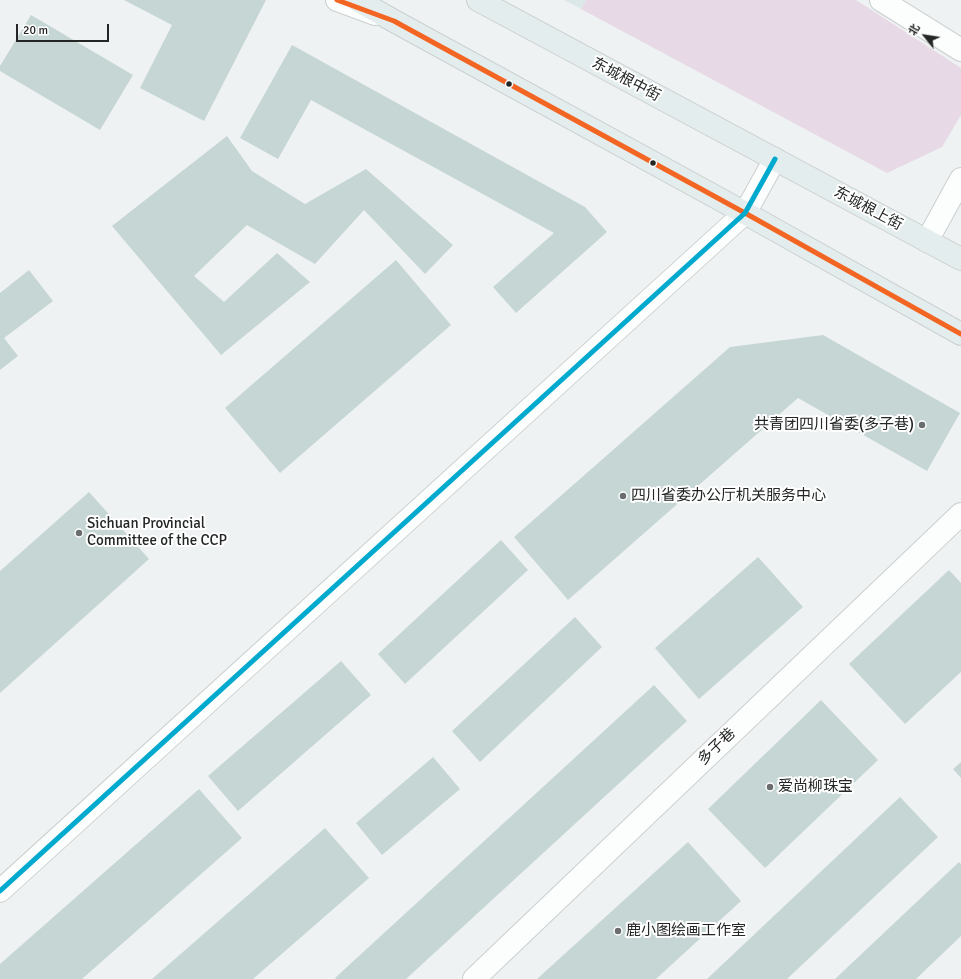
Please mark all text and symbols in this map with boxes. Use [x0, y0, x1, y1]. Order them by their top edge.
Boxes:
scale bar [18, 16, 111, 42]
north arrow [905, 16, 945, 56]
text: 北 [906, 22, 923, 38]
text: 20 m [23, 23, 48, 38]
street label: 东城根中街 [589, 54, 663, 106]
unlabelled marker [504, 79, 514, 89]
unlabelled marker [648, 158, 658, 168]
street label: 东城根上街 [831, 183, 905, 235]
place label: 共青团四川省委(多子巷) [754, 416, 914, 434]
marker: 共青团四川省委(多子巷) [917, 420, 927, 430]
place label: 四川省委办公厅机关服务中心 [631, 487, 826, 505]
marker: 四川省委办公厅机关服务中心 [618, 491, 628, 501]
place label: Sichuan Provincial Committee of the CCP [87, 515, 227, 550]
marker: Sichuan Provincial Committee of the CCP [74, 528, 84, 538]
street label: 多子巷 [695, 725, 739, 769]
place label: 爱尚柳珠宝 [778, 778, 853, 796]
marker: 爱尚柳珠宝 [765, 782, 775, 792]
place label: 鹿小图绘画工作室 [626, 922, 746, 940]
marker: 鹿小图绘画工作室 [613, 926, 623, 936]

